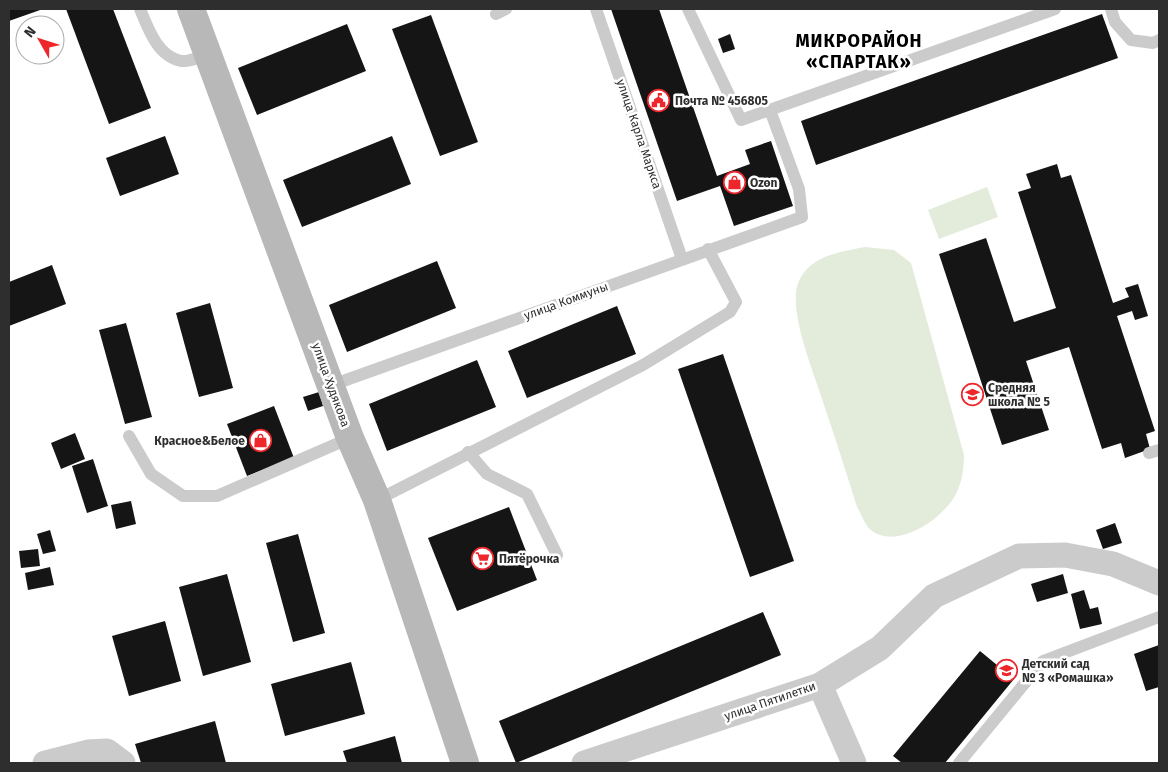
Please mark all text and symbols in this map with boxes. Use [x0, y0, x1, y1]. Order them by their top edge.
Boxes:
north arrow [15, 15, 65, 65]
text: N [21, 23, 40, 41]
district label: МИКРОРАЙОН «СПАРТАК» [795, 29, 923, 73]
street label: улица Карла Маркса [614, 77, 664, 191]
public building icon: Почта № 456805 [647, 89, 671, 113]
place label: Почта № 456805 [675, 94, 768, 108]
shop icon: Ozon [722, 171, 746, 195]
place label: Ozon [750, 176, 778, 190]
street label: улица Коммуны [522, 279, 610, 323]
street label: улица Худякова [309, 341, 353, 429]
place label: Средняя школа № 5 [988, 381, 1050, 409]
school or university icon: Средняя школа № 5 [960, 383, 984, 407]
shop icon: Красное&Белое [249, 429, 273, 453]
place label: Красное&Белое [154, 434, 245, 448]
supermarket icon: Пятёрочка [471, 547, 495, 571]
place label: Пятёрочка [499, 552, 560, 566]
place label: Детский сад № 3 «Ромашка» [1021, 657, 1114, 685]
school or university icon: Детский сад № 3 «Ромашка» [994, 659, 1018, 683]
street label: улица Пятилетки [722, 679, 818, 723]

